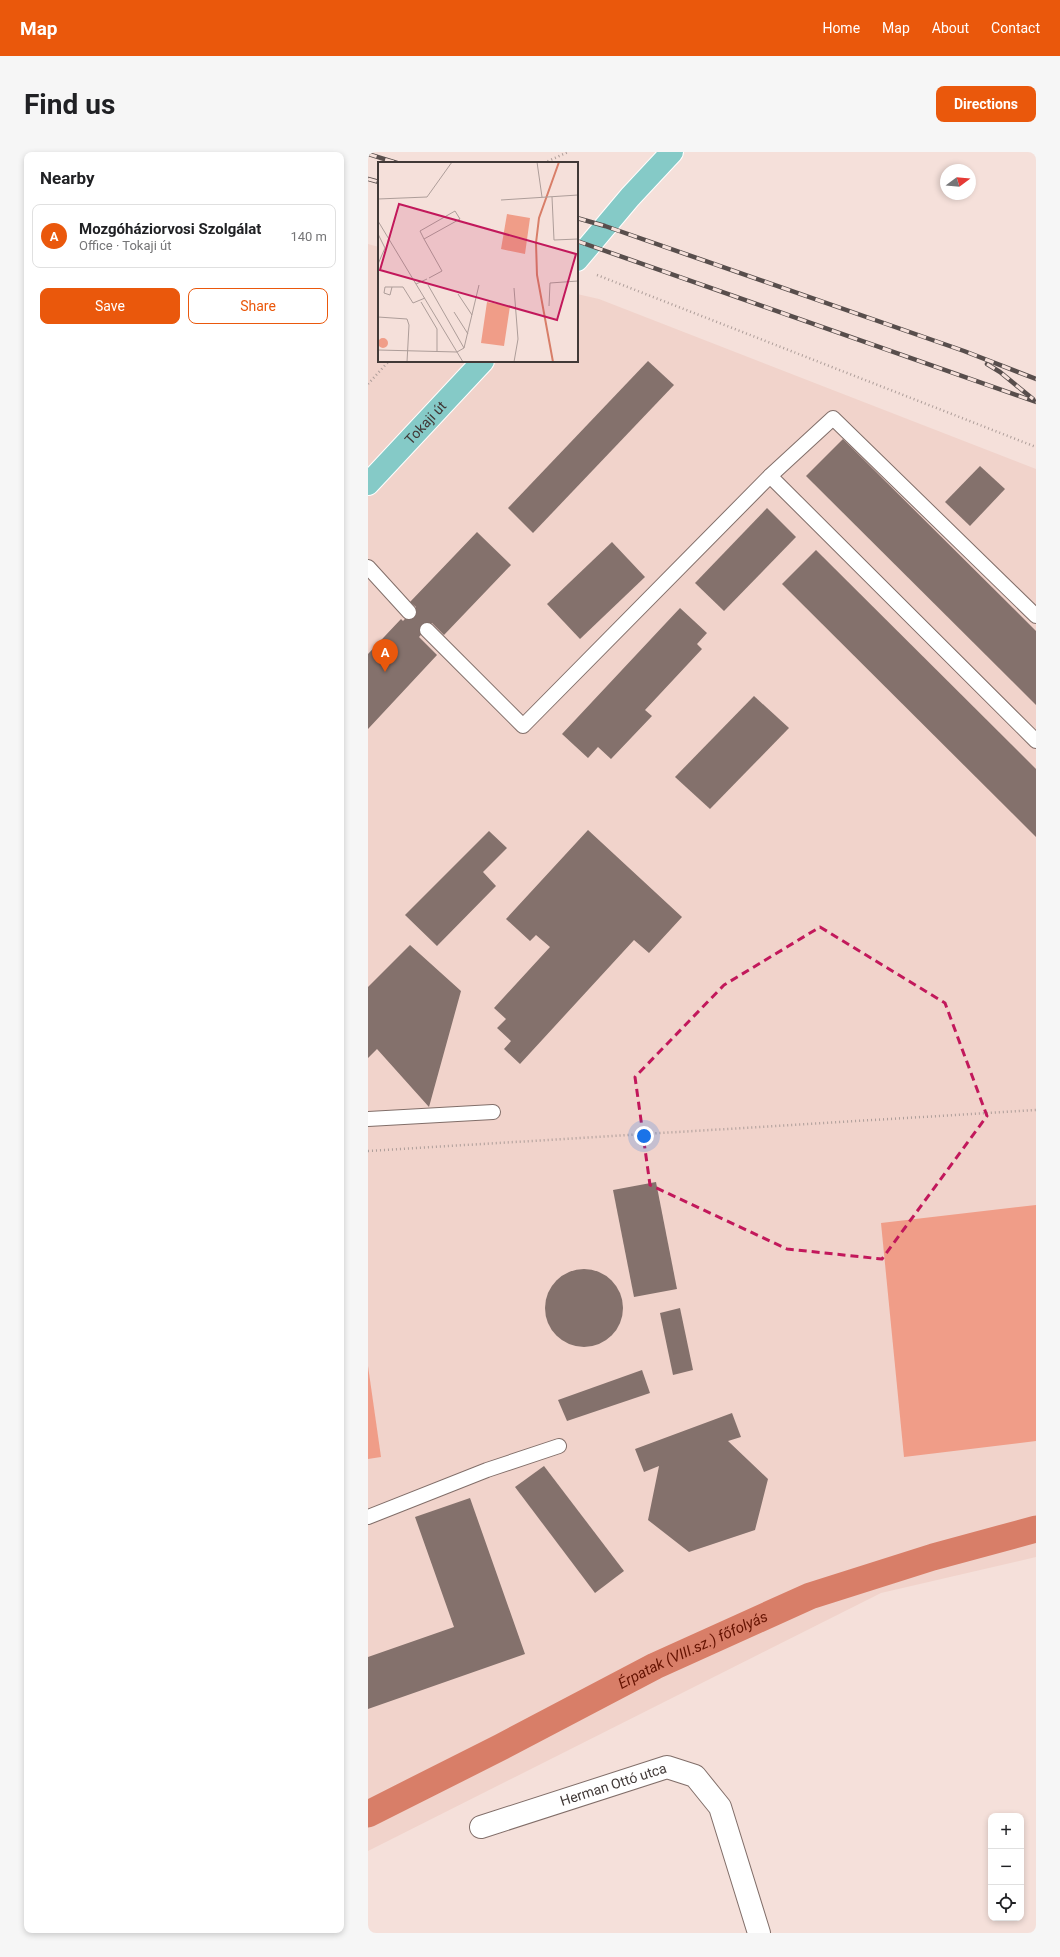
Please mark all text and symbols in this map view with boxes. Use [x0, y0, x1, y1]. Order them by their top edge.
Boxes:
text: Map [20, 17, 58, 40]
text: Home [822, 20, 860, 36]
text: Map [882, 20, 910, 36]
text: About [932, 20, 969, 36]
text: Contact [991, 20, 1040, 36]
button: Directions [936, 86, 1036, 122]
text: Find us [24, 88, 115, 121]
inset map [378, 162, 578, 362]
north arrow [940, 164, 976, 200]
text: Nearby [40, 168, 95, 188]
text: Mozgóháziorvosi Szolgálat [79, 220, 261, 238]
text: A [50, 229, 58, 244]
text: 140 m [290, 229, 327, 244]
text: Office · Tokaji út [79, 238, 171, 253]
button: Save [40, 288, 180, 324]
button: Share [188, 288, 328, 324]
street label: Tokaji út [401, 398, 450, 447]
pin: A [372, 639, 398, 672]
your location [634, 1126, 654, 1146]
water label: Érpatak (VIII.sz.) főfolyás [615, 1607, 770, 1693]
street label: Herman Ottó utca [558, 1760, 668, 1809]
map controls [988, 1813, 1024, 1921]
button: + [988, 1813, 1024, 1849]
button: − [988, 1849, 1024, 1885]
button: locate [988, 1885, 1024, 1921]

